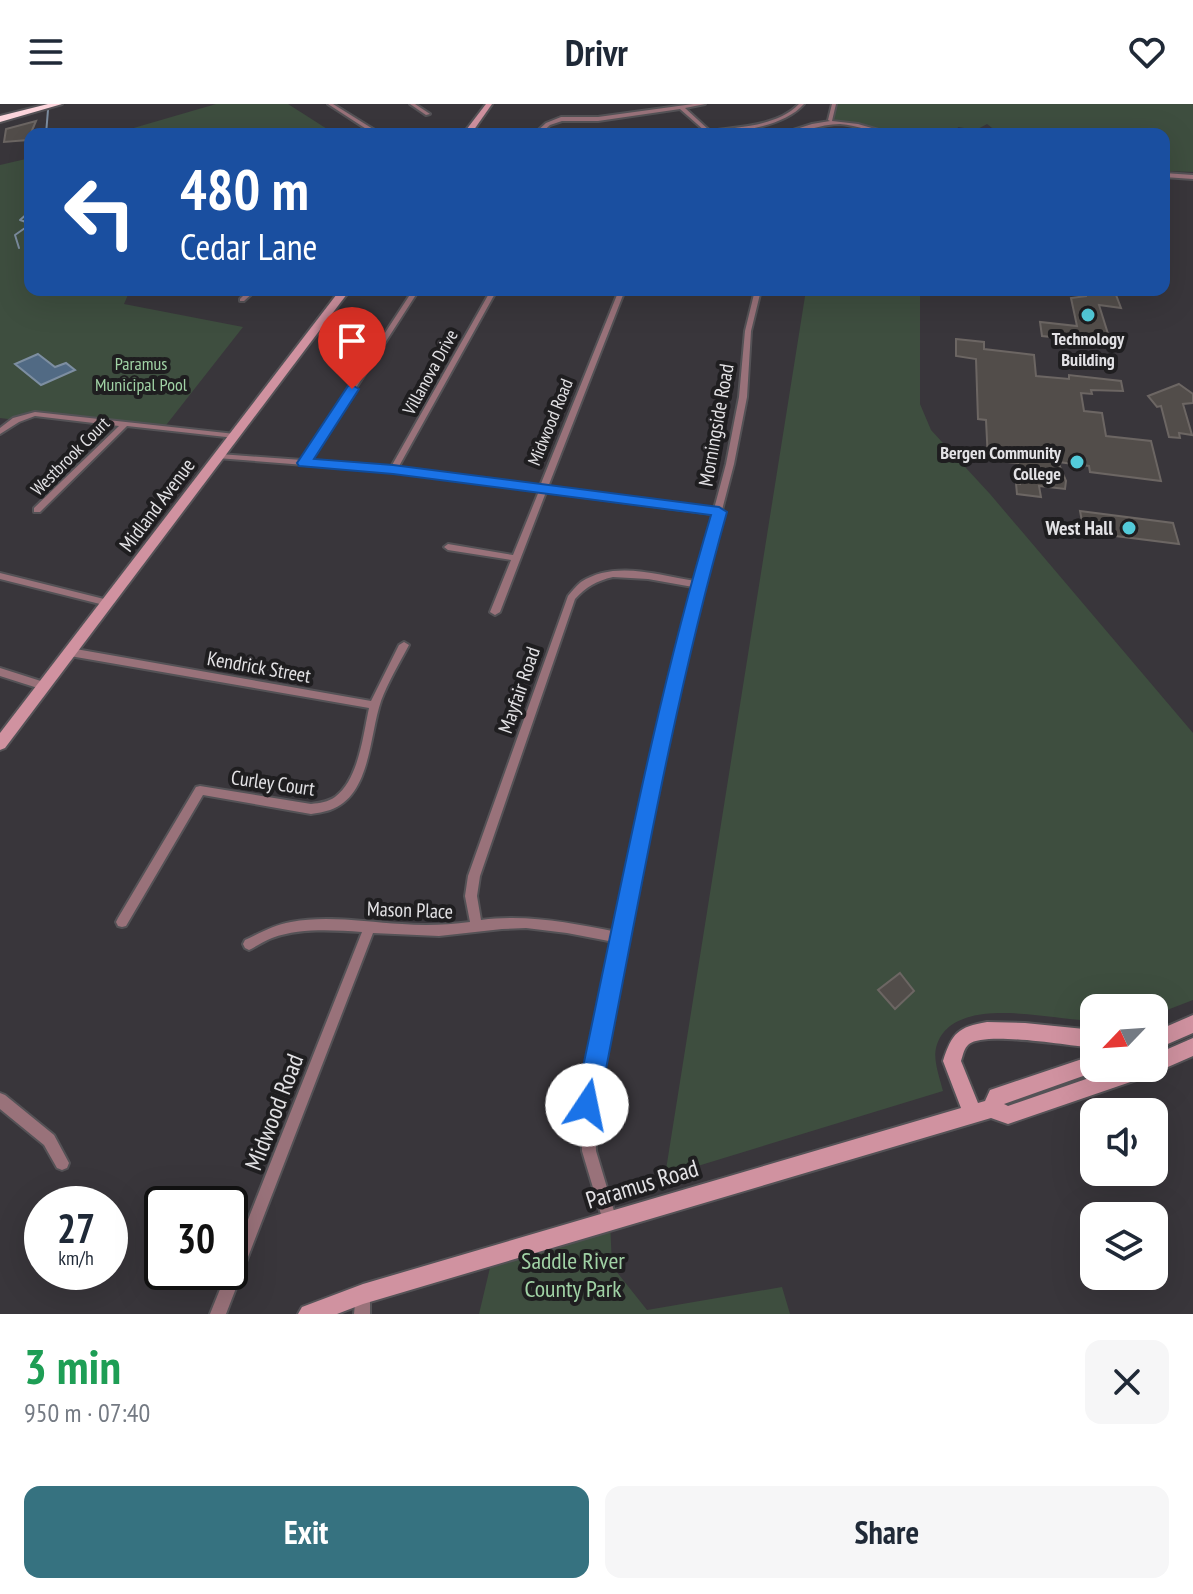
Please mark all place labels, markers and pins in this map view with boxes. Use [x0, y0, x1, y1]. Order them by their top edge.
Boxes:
marker: Technology Building [1079, 306, 1097, 324]
pin [318, 307, 386, 389]
place label: Technology Building [1052, 327, 1125, 371]
place label: Bergen Community College [940, 441, 1062, 485]
marker: Bergen Community College [1068, 453, 1086, 471]
place label: West Hall [1044, 515, 1113, 541]
marker: West Hall [1120, 519, 1138, 537]

